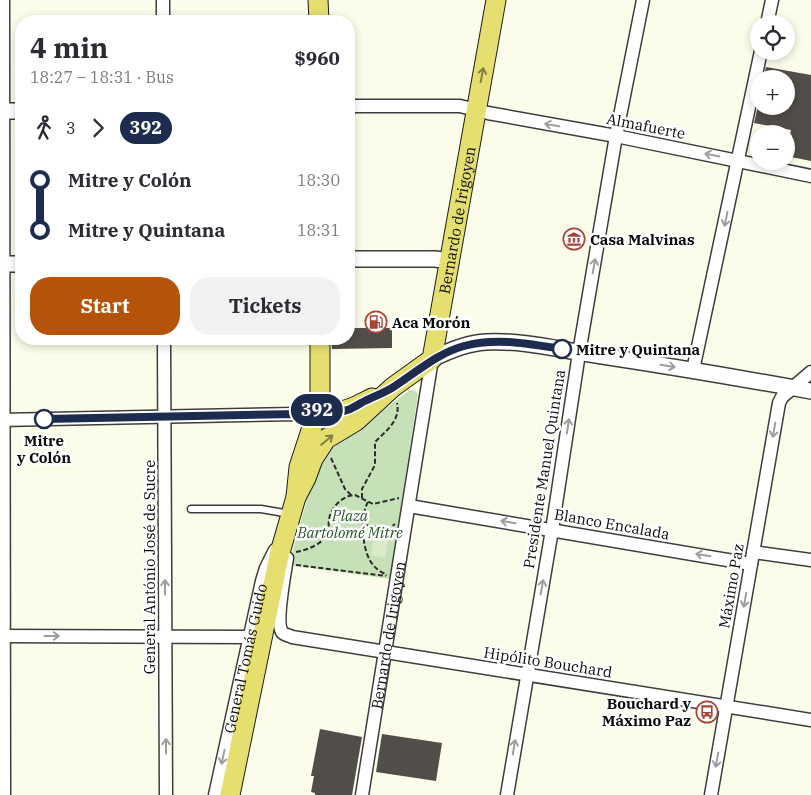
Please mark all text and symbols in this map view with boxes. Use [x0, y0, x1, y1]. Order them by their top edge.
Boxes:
map controls [750, 15, 795, 170]
button: locate [750, 15, 795, 60]
text: 4 min [30, 29, 108, 66]
text: $960 [294, 46, 340, 70]
text: 18:27 – 18:31 · Bus [30, 67, 174, 87]
one-way arrow [477, 68, 487, 84]
button: + [750, 70, 795, 115]
street label: Almafuerte [605, 109, 687, 143]
icon: walk [30, 114, 58, 142]
icon: forward [84, 114, 112, 142]
text: 392 [130, 116, 162, 139]
text: 3 [66, 118, 76, 138]
one-way arrow [545, 119, 561, 129]
button: − [750, 125, 795, 170]
street label: Bernardo de Irigoyen [434, 144, 479, 295]
one-way arrow [704, 150, 720, 160]
text: Mitre y Colón [68, 168, 192, 192]
text: 18:30 [297, 170, 340, 190]
one-way arrow [721, 210, 730, 226]
text: Mitre y Quintana [68, 218, 225, 242]
text: 18:31 [297, 220, 340, 240]
museum icon: Casa Malvinas [562, 227, 586, 251]
place label: Casa Malvinas [590, 230, 695, 249]
one-way arrow [589, 258, 599, 274]
button: Start [30, 277, 180, 335]
button: Tickets [190, 277, 340, 335]
fuel station icon: Aca Morón [364, 310, 388, 334]
place label: Aca Morón [392, 313, 471, 332]
marker: Mitre y Quintana [552, 339, 572, 359]
place label: Mitre y Quintana [576, 340, 701, 359]
one-way arrow [660, 362, 676, 372]
street label: Presidente Manuel Quintana [519, 368, 569, 570]
line badge: 392 [288, 394, 346, 426]
text: 392 [301, 398, 333, 421]
marker: Mitre y Colón [34, 409, 54, 429]
one-way arrow [563, 419, 573, 435]
one-way arrow [769, 422, 779, 438]
place label: Mitre y Colón [16, 431, 71, 467]
one-way arrow [320, 434, 333, 445]
street label: General António José de Sucre [140, 460, 159, 674]
street label: Blanco Encalada [553, 504, 671, 544]
park label: Plaza Bartolomé Mitre [296, 506, 403, 542]
one-way arrow [500, 517, 516, 527]
street label: Máximo Paz [714, 542, 748, 630]
one-way arrow [695, 550, 711, 560]
street label: Bernardo de Irigoyen [366, 559, 409, 710]
one-way arrow [537, 579, 547, 595]
one-way arrow [160, 580, 170, 596]
street label: General Tomás Guido [219, 582, 271, 735]
one-way arrow [739, 591, 749, 607]
one-way arrow [44, 631, 60, 641]
street label: Hipólito Bouchard [482, 642, 614, 682]
place label: Bouchard y Máximo Paz [602, 694, 691, 730]
bus stop icon: Bouchard y Máximo Paz [695, 700, 719, 724]
one-way arrow [161, 739, 171, 755]
one-way arrow [510, 739, 520, 755]
one-way arrow [218, 748, 228, 764]
one-way arrow [712, 752, 722, 768]

